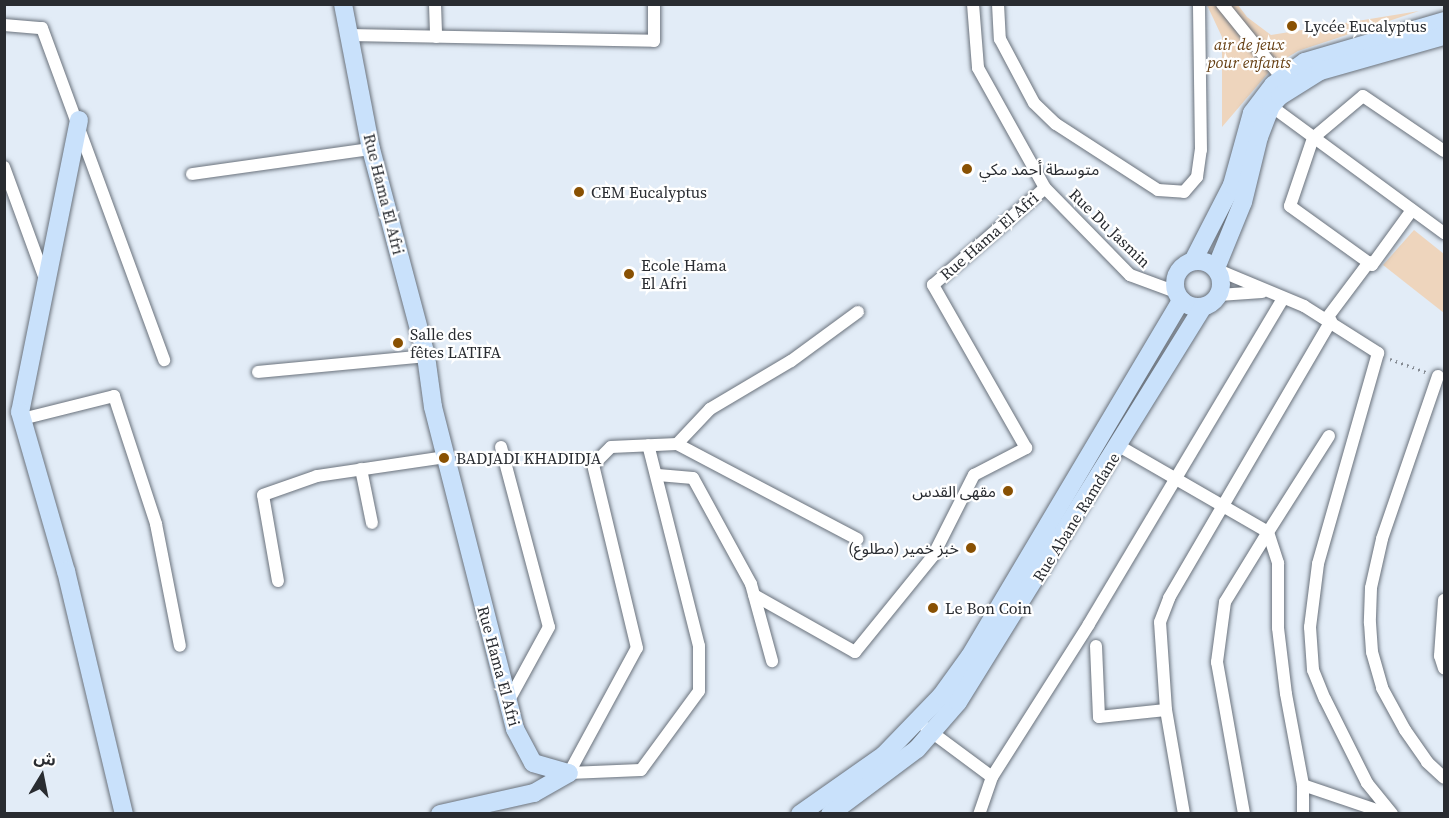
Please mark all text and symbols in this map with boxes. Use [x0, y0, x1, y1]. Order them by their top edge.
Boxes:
place label: Lycée Eucalyptus [1304, 16, 1427, 36]
marker: Lycée Eucalyptus [1285, 19, 1299, 33]
park label: air de jeux pour enfants [1207, 34, 1291, 72]
street label: Rue Hama El Afri [360, 132, 408, 256]
place label: متوسطة أحمد مكي [979, 159, 1099, 179]
marker: متوسطة أحمد مكي [960, 162, 974, 176]
place label: CEM Eucalyptus [591, 182, 707, 202]
marker: CEM Eucalyptus [572, 185, 586, 199]
street label: Rue Du Jasmin [1065, 185, 1155, 271]
street label: Rue Hama El Afri [936, 188, 1042, 284]
place label: Ecole Hama El Afri [641, 255, 727, 293]
marker: Ecole Hama El Afri [622, 267, 636, 281]
place label: Salle des fêtes LATIFA [410, 324, 501, 362]
marker: Salle des fêtes LATIFA [391, 336, 405, 350]
place label: BADJADI KHADIDJA [456, 448, 601, 468]
street label: Rue Abane Ramdane [1029, 449, 1123, 585]
marker: BADJADI KHADIDJA [437, 451, 451, 465]
place label: مقهى القدس [912, 481, 996, 501]
marker: مقهى القدس [1001, 484, 1015, 498]
place label: خبز خمير (مطلوع) [848, 538, 959, 558]
marker: خبز خمير (مطلوع) [964, 541, 978, 555]
place label: Le Bon Coin [945, 598, 1032, 618]
marker: Le Bon Coin [926, 601, 940, 615]
street label: Rue Hama El Afri [474, 604, 524, 728]
north arrow [12, 746, 72, 806]
text: ش [32, 746, 58, 771]

